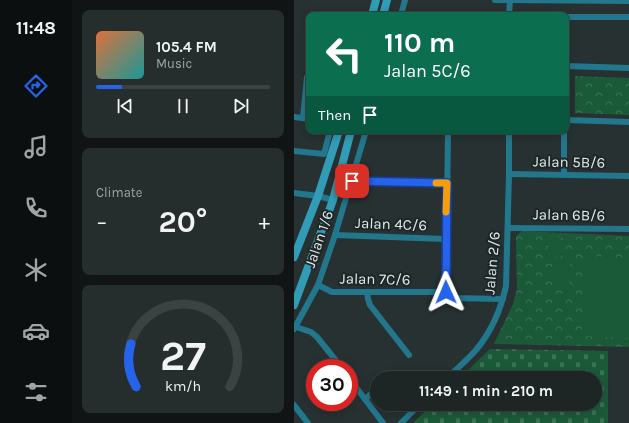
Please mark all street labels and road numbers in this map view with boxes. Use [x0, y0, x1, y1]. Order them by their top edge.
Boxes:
street label: Jalan 5B/6 [533, 152, 605, 172]
street label: Jalan 6B/6 [533, 205, 605, 225]
street label: Jalan 1/6 [301, 208, 337, 270]
street label: Jalan 4C/6 [355, 214, 427, 234]
street label: Jalan 2/6 [480, 231, 504, 295]
street label: Jalan 7C/6 [340, 269, 410, 289]

